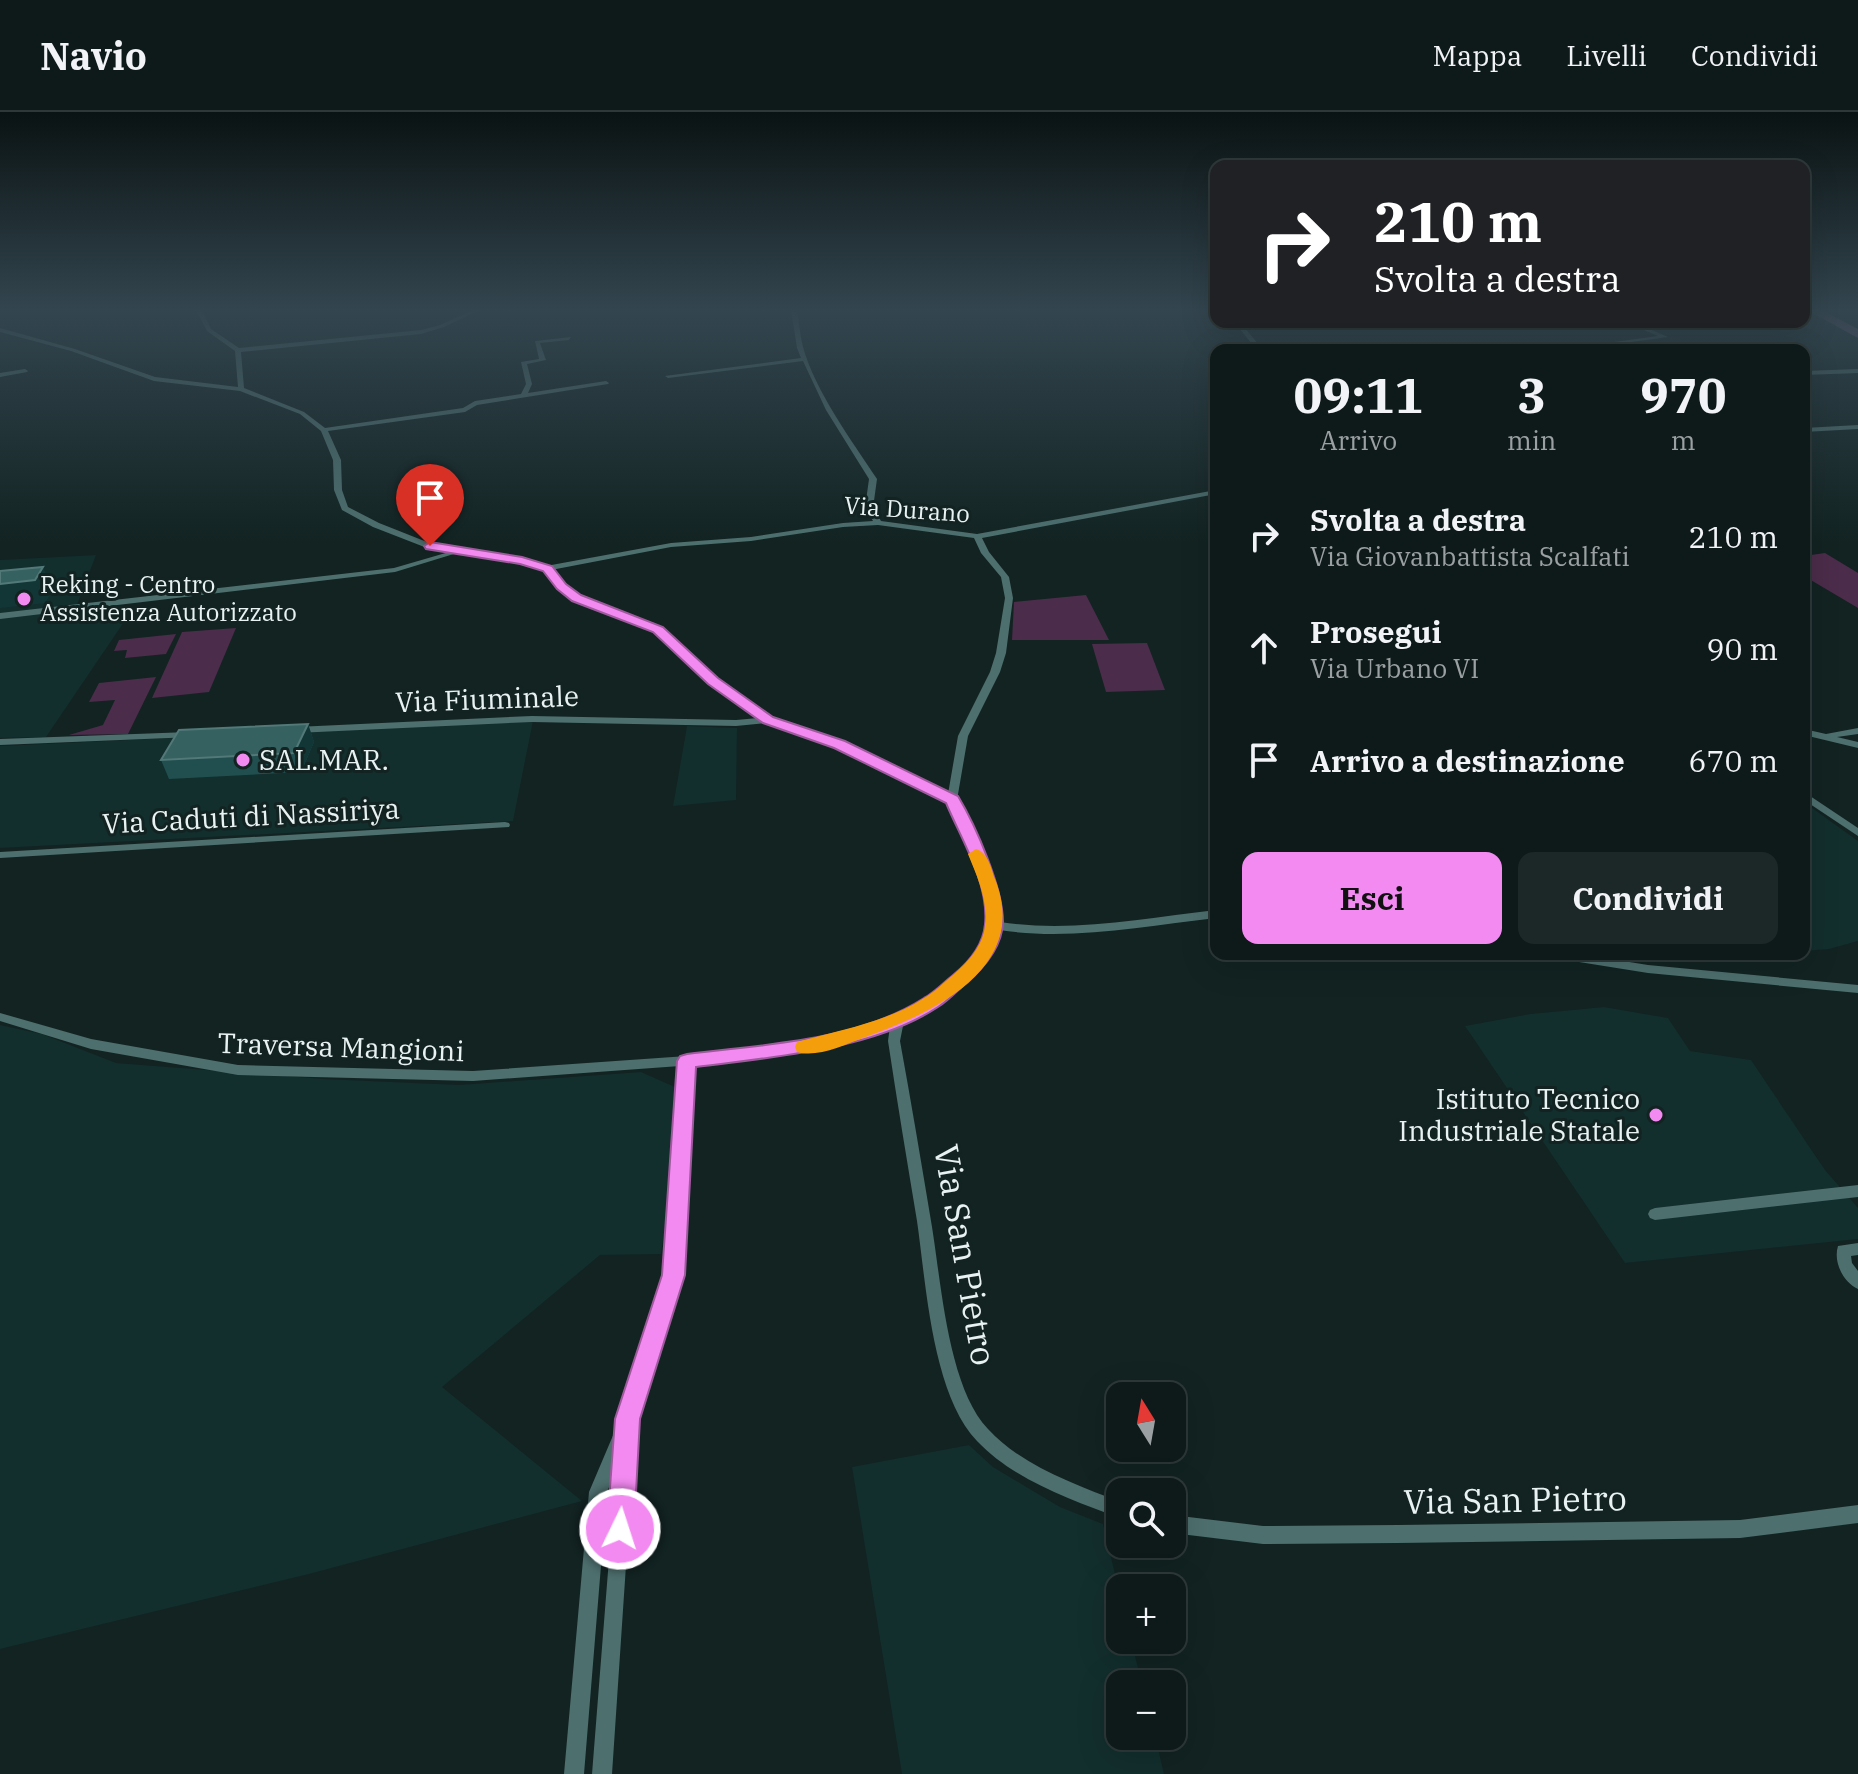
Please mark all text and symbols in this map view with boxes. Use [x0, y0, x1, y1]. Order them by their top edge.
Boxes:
text: Navio [40, 31, 147, 80]
text: Mappa [1433, 37, 1522, 74]
text: Livelli [1566, 37, 1647, 74]
text: Condividi [1691, 37, 1818, 74]
text: 210 m [1374, 185, 1542, 257]
icon: right [1242, 192, 1346, 296]
text: Svolta a destra [1374, 255, 1621, 302]
text: 09:11 [1294, 364, 1423, 426]
text: 3 [1517, 364, 1546, 426]
text: 970 [1640, 364, 1726, 426]
text: Arrivo [1320, 423, 1397, 457]
text: min [1507, 423, 1556, 457]
text: m [1671, 423, 1696, 457]
pin [396, 464, 464, 546]
icon: arrive [408, 476, 452, 520]
street label: Via Durano [843, 489, 971, 529]
text: Svolta a destra [1310, 500, 1526, 539]
icon: right [1242, 514, 1286, 558]
text: 210 m [1688, 517, 1778, 556]
text: Via Giovanbattista Scalfati [1310, 539, 1630, 573]
place label: Reking - Centro Assistenza Autorizzato [40, 568, 297, 628]
marker: Reking - Centro Assistenza Autorizzato [15, 590, 33, 608]
text: Prosegui [1310, 612, 1441, 651]
icon: ahead [1242, 626, 1286, 670]
text: 90 m [1706, 629, 1778, 668]
text: Via Urbano VI [1310, 651, 1479, 685]
street label: Via Fiuminale [395, 677, 579, 720]
icon: arrive [1242, 738, 1286, 782]
place label: SAL.MAR. [259, 741, 389, 778]
text: Arrivo a destinazione [1310, 741, 1625, 780]
text: 670 m [1688, 741, 1778, 780]
marker: SAL.MAR. [234, 751, 252, 769]
street label: Via Caduti di Nassiriya [101, 789, 401, 842]
button: Esci [1242, 852, 1502, 944]
button: Condividi [1518, 852, 1778, 944]
street label: Traversa Mangioni [217, 1024, 465, 1069]
place label: Istituto Tecnico Industriale Statale [1398, 1080, 1640, 1149]
marker: Istituto Tecnico Industriale Statale [1647, 1106, 1665, 1124]
street label: Via San Pietro [925, 1141, 1007, 1369]
north arrow [1106, 1382, 1186, 1462]
map controls [1106, 1382, 1186, 1750]
street label: Via San Pietro [1403, 1475, 1627, 1523]
button: search [1106, 1478, 1186, 1558]
position arrow [578, 1487, 662, 1571]
button: + [1106, 1574, 1186, 1654]
button: − [1106, 1670, 1186, 1750]

